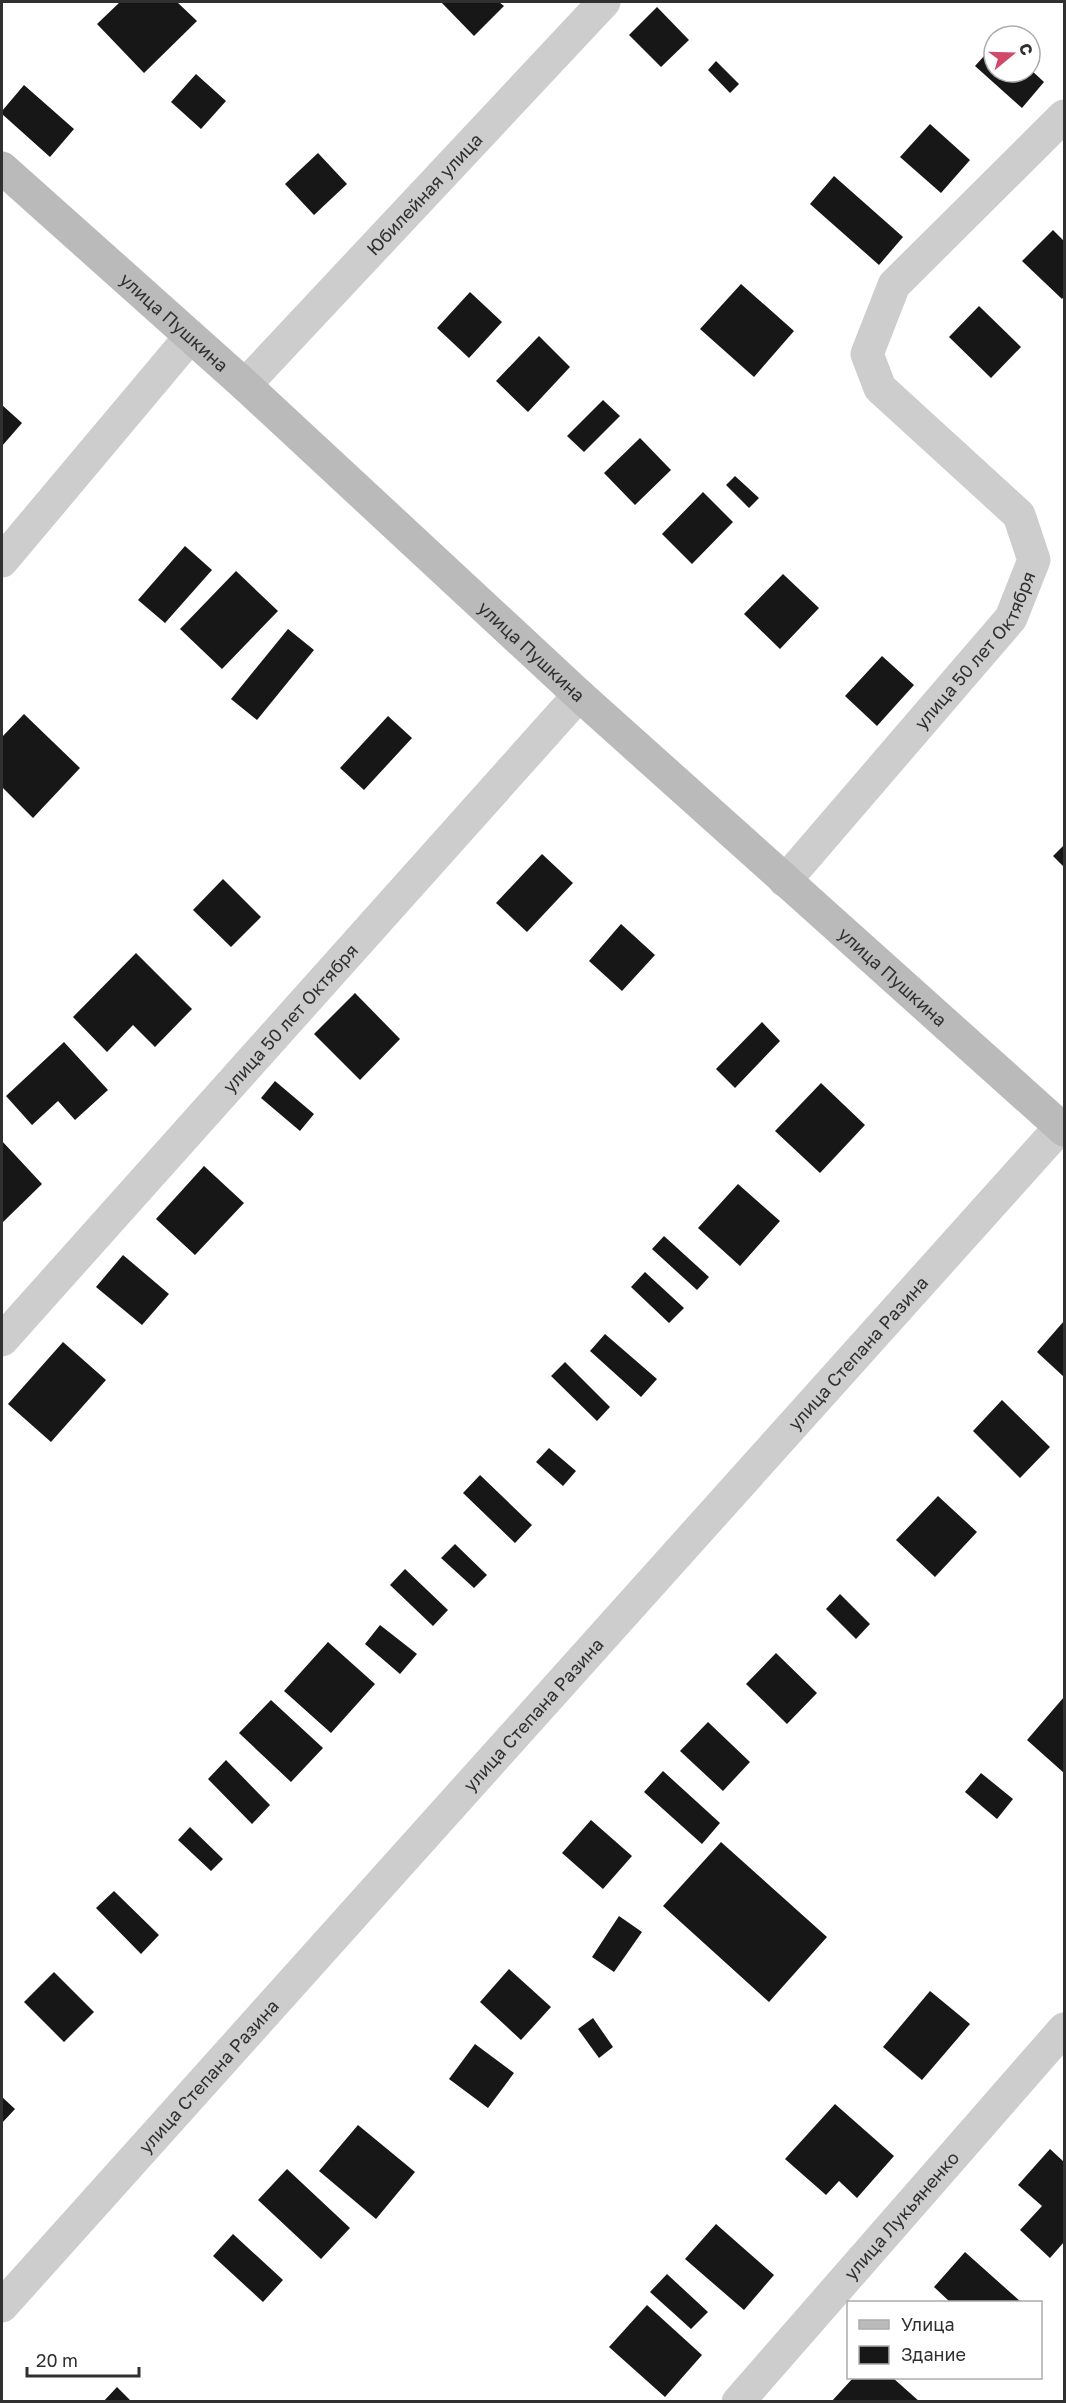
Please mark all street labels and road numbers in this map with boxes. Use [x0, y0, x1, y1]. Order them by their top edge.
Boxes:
street label: Юбилейная улица [362, 128, 487, 260]
street label: улица Пушкина [116, 268, 233, 376]
street label: улица 50 лет Октября [910, 568, 1039, 734]
street label: улица Пушкина [474, 596, 590, 706]
street label: улица Пушкина [834, 922, 951, 1031]
street label: улица 50 лет Октября [218, 939, 362, 1097]
street label: улица Степана Разина [783, 1271, 932, 1434]
street label: улица Степана Разина [458, 1633, 608, 1796]
street label: улица Степана Разина [134, 1995, 283, 2157]
street label: улица Лукьяненко [839, 2146, 963, 2284]

